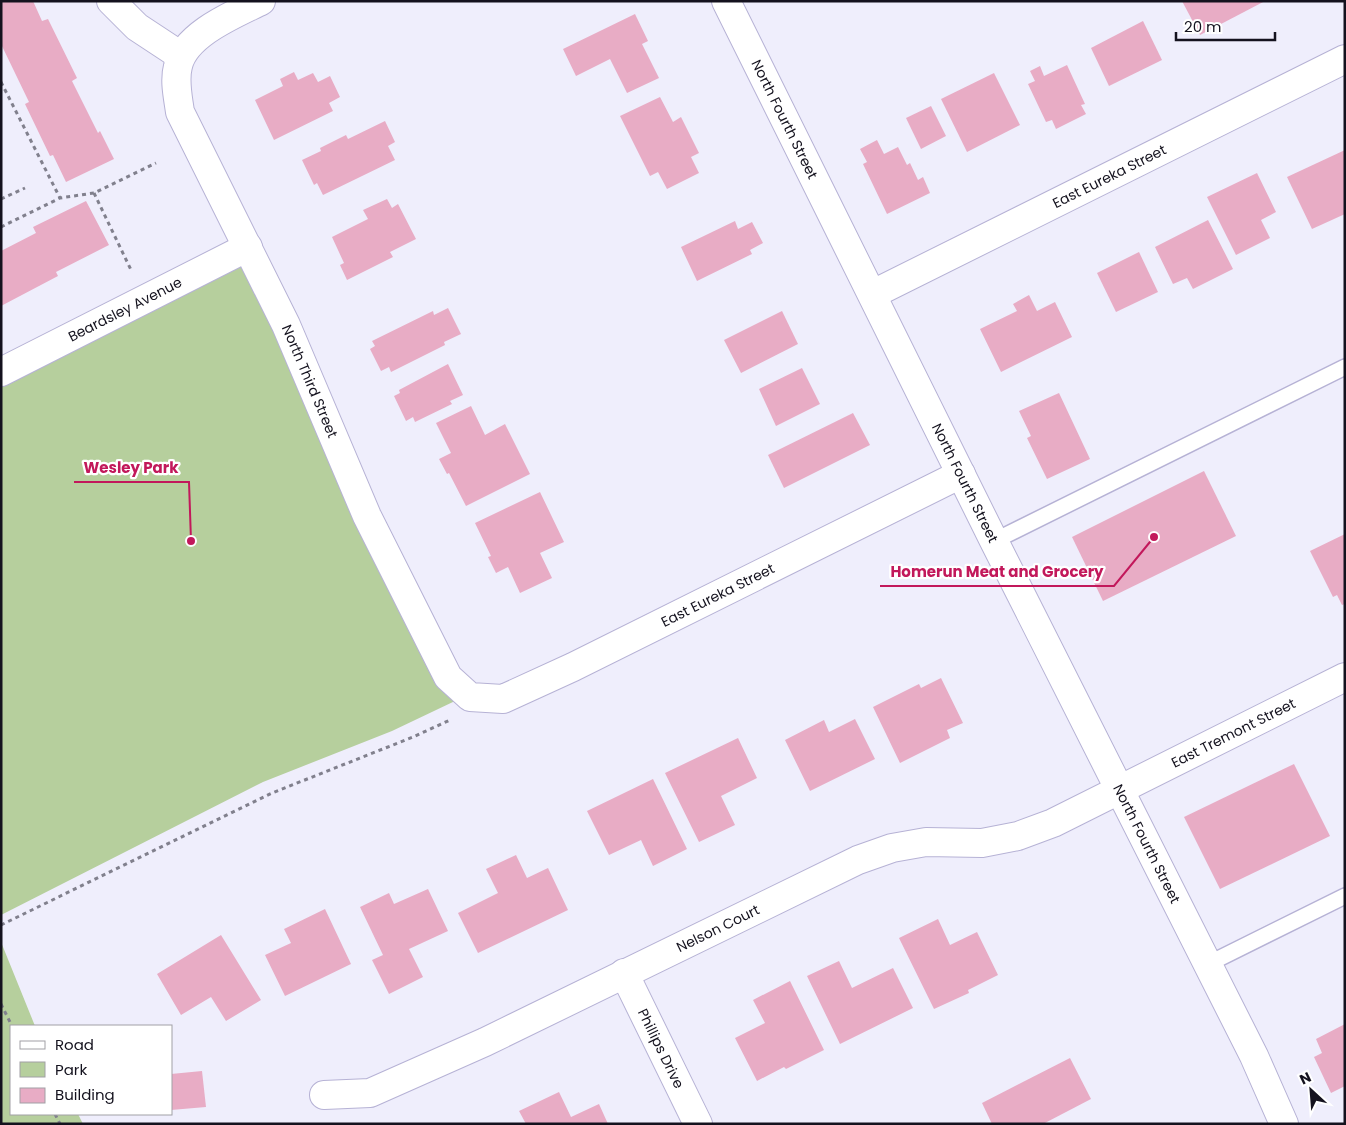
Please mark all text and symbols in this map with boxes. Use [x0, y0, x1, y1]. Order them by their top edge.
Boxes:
scale bar [1176, 10, 1275, 42]
text: 20 m [1184, 16, 1222, 37]
street label: North Fourth Street [747, 56, 823, 182]
street label: East Eureka Street [1049, 140, 1169, 213]
street label: Beardsley Avenue [65, 272, 186, 346]
street label: North Third Street [277, 321, 343, 441]
street label: North Fourth Street [927, 420, 1003, 546]
callout: Wesley Park [74, 452, 189, 482]
text: Wesley Park [84, 457, 179, 478]
callout: Homerun Meat and Grocery [880, 556, 1114, 586]
street label: East Eureka Street [658, 558, 778, 632]
text: Homerun Meat and Grocery [890, 561, 1104, 582]
street label: East Tremont Street [1168, 693, 1299, 772]
street label: North Fourth Street [1108, 781, 1185, 907]
street label: Nelson Court [673, 900, 763, 957]
street label: Phillips Drive [633, 1005, 689, 1092]
legend [10, 1025, 172, 1115]
text: Road [55, 1034, 94, 1055]
text: Park [55, 1059, 87, 1080]
north arrow [1286, 1065, 1336, 1115]
text: N [1296, 1067, 1314, 1090]
text: Building [55, 1084, 115, 1105]

